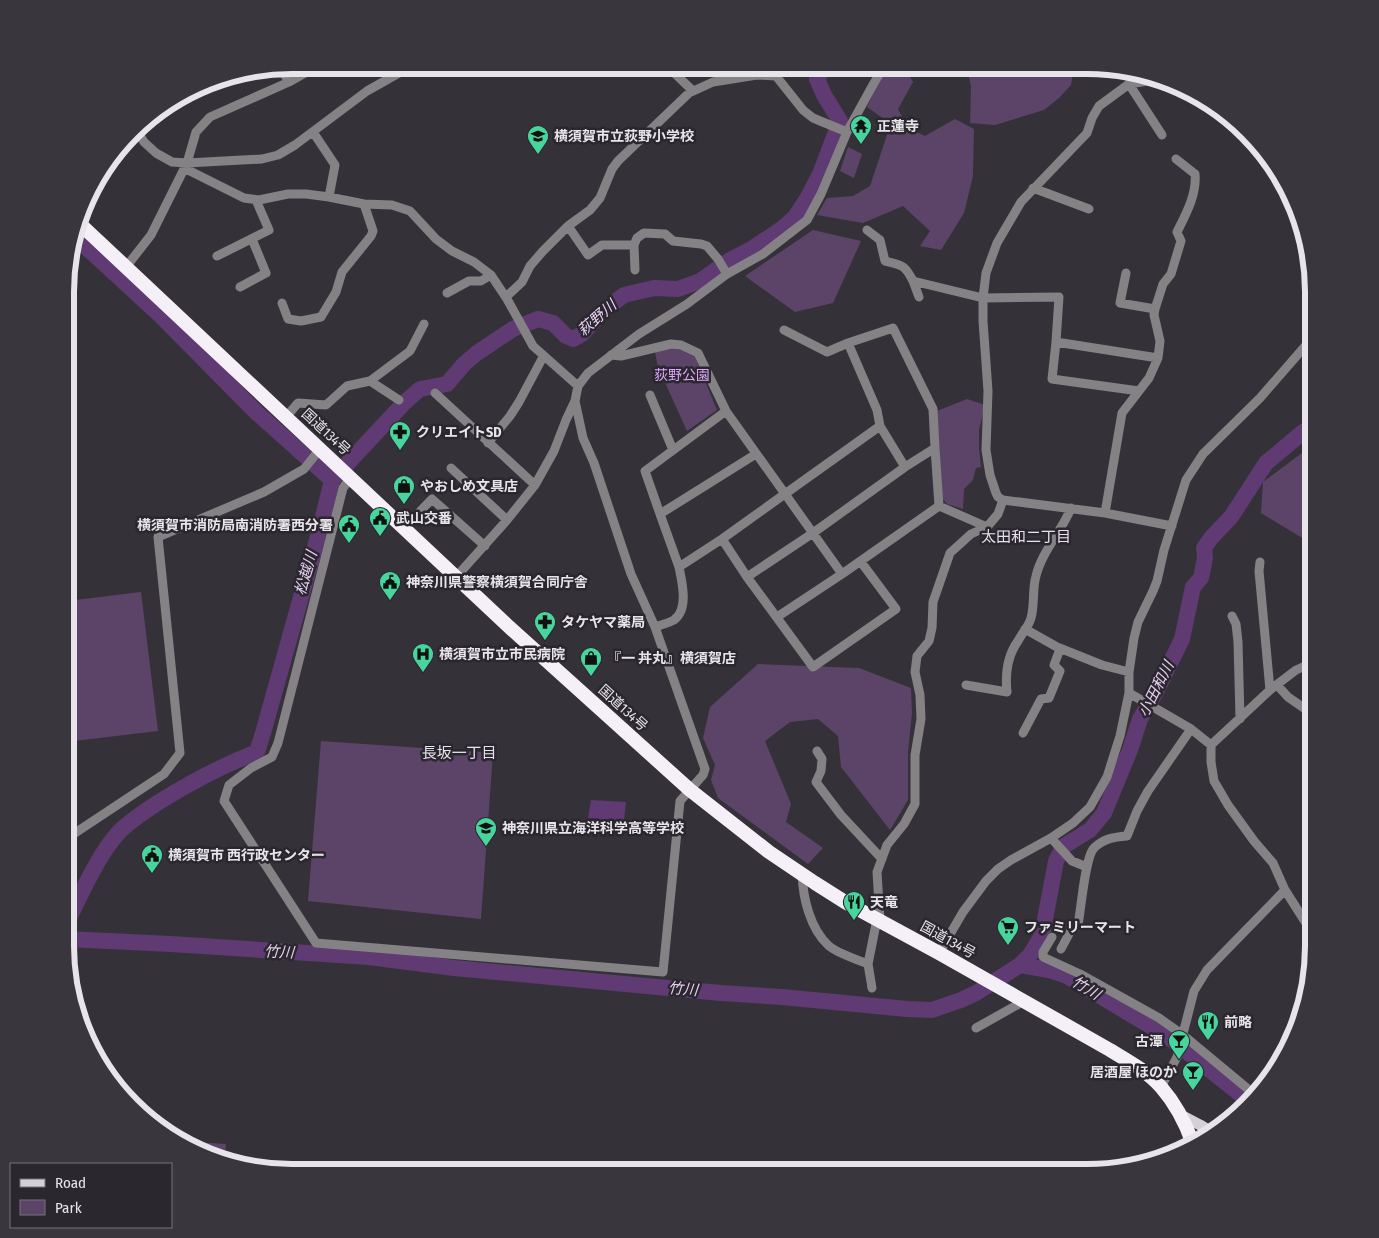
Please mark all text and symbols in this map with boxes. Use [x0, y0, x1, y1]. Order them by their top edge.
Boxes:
temple icon: 正蓮寺 [849, 114, 873, 145]
place label: 正蓮寺 [877, 118, 919, 135]
school or university icon: 横須賀市立荻野小学校 [526, 124, 550, 155]
place label: 横須賀市立荻野小学校 [554, 128, 694, 145]
water label: 萩野川 [574, 295, 621, 340]
park label: 荻野公園 [654, 367, 710, 384]
street label: 国道134号 [298, 405, 354, 459]
pharmacy icon: クリエイトSD [388, 420, 412, 451]
place label: クリエイトSD [416, 424, 502, 441]
shop icon: やおしめ文具店 [392, 474, 416, 505]
place label: やおしめ文具店 [420, 478, 518, 495]
public building icon: 武山交番 [368, 506, 392, 537]
place label: 武山交番 [396, 510, 452, 527]
public building icon: 横須賀市消防局南消防署西分署 [337, 513, 361, 544]
place label: 横須賀市消防局南消防署西分署 [137, 517, 333, 534]
district label: 太田和二丁目 [981, 528, 1071, 546]
water label: 松越川 [291, 547, 321, 597]
public building icon: 神奈川県警察横須賀合同庁舎 [378, 570, 402, 601]
place label: 神奈川県警察横須賀合同庁舎 [406, 574, 588, 591]
pharmacy icon: タケヤマ薬局 [533, 610, 557, 641]
place label: タケヤマ薬局 [561, 614, 645, 631]
hospital icon: 横須賀市立市民病院 [411, 642, 435, 673]
place label: 横須賀市立市民病院 [439, 646, 565, 663]
shop icon: 『一 丼丸』横須賀店 [579, 646, 603, 677]
place label: 『一 丼丸』横須賀店 [607, 650, 736, 667]
water label: 小田和川 [1134, 656, 1179, 720]
street label: 国道134号 [595, 681, 651, 735]
district label: 長坂一丁目 [421, 744, 497, 762]
school or university icon: 神奈川県立海洋科学高等学校 [474, 816, 498, 847]
place label: 神奈川県立海洋科学高等学校 [502, 820, 684, 837]
public building icon: 横須賀市 西行政センター [140, 843, 164, 874]
place label: 横須賀市 西行政センター [168, 847, 325, 864]
restaurant icon: 天竜 [842, 890, 866, 921]
place label: 天竜 [870, 894, 898, 911]
supermarket icon: ファミリーマート [996, 915, 1020, 946]
street label: 国道134号 [917, 918, 979, 962]
place label: ファミリーマート [1024, 919, 1136, 936]
water label: 竹川 [264, 942, 296, 962]
water label: 竹川 [1069, 973, 1105, 1004]
water label: 竹川 [667, 979, 701, 999]
restaurant icon: 前略 [1196, 1010, 1220, 1041]
place label: 前略 [1224, 1014, 1252, 1031]
bar icon: 古潭 [1167, 1029, 1191, 1060]
place label: 古潭 [1135, 1033, 1163, 1050]
bar icon: 居酒屋 ほのか [1181, 1060, 1205, 1091]
place label: 居酒屋 ほのか [1090, 1064, 1177, 1081]
legend [10, 1163, 172, 1228]
text: Road [55, 1174, 86, 1192]
text: Park [55, 1199, 82, 1217]

